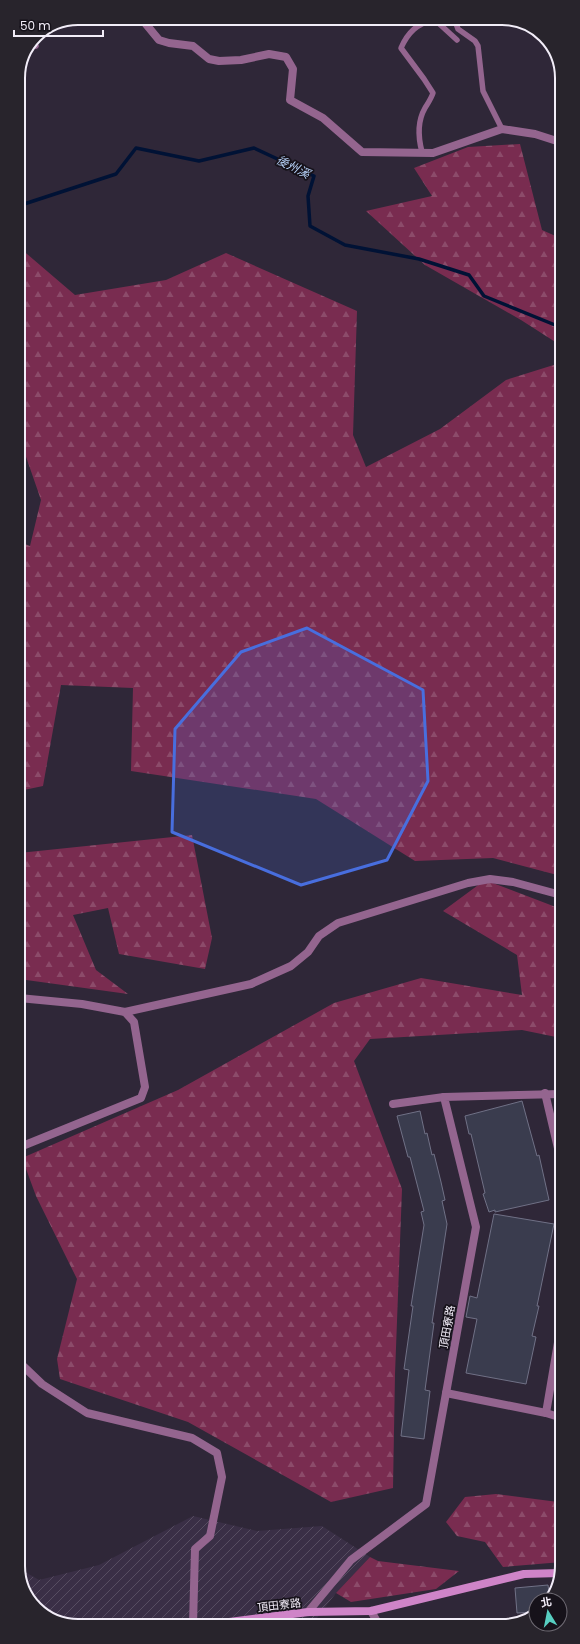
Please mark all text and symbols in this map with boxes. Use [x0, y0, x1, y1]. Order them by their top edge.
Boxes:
scale bar [14, 12, 103, 38]
text: 50 m [20, 17, 51, 34]
water label: 後州溪 [273, 151, 315, 183]
street label: 頂田寮路 [435, 1304, 459, 1350]
north arrow [528, 1592, 568, 1632]
text: 北 [539, 1593, 553, 1611]
street label: 頂田寮路 [256, 1594, 302, 1616]

